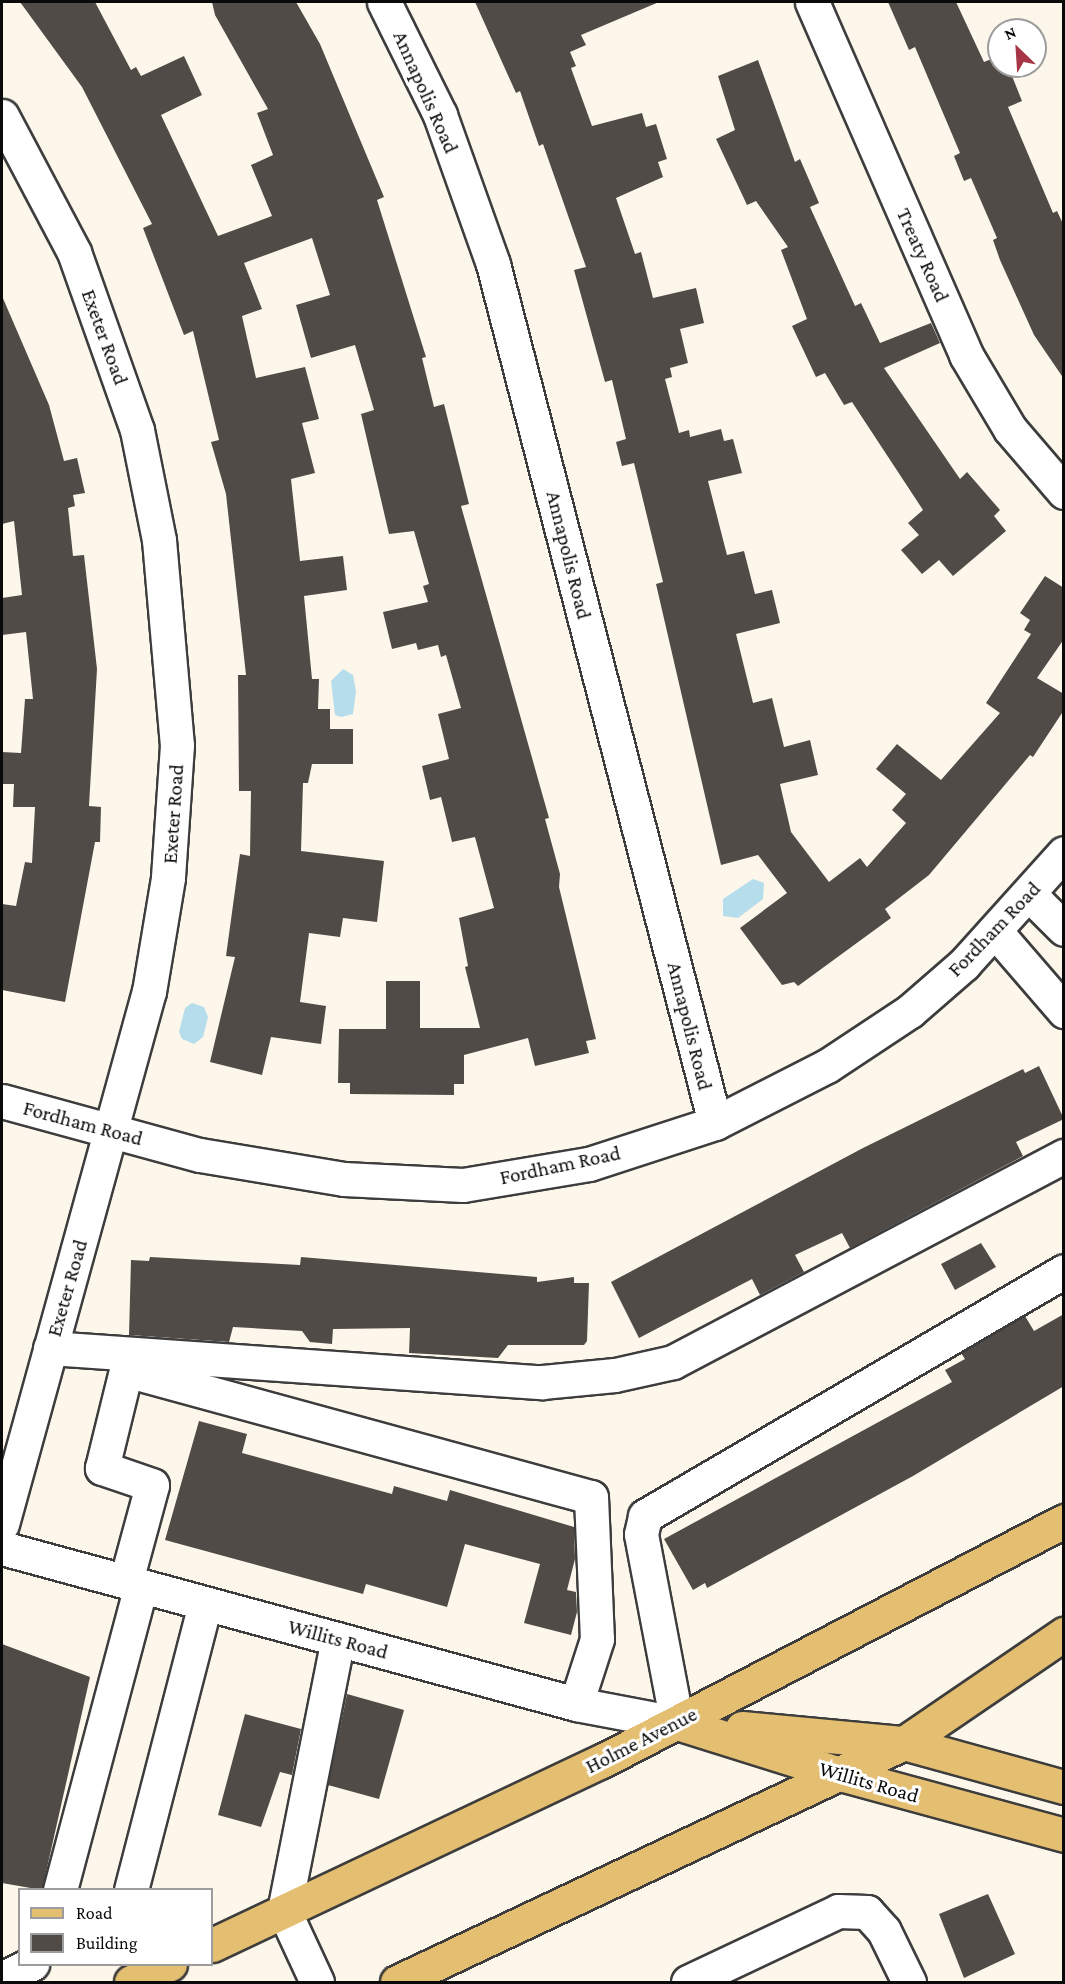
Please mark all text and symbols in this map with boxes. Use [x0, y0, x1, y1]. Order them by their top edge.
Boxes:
north arrow [987, 18, 1047, 78]
text: N [1001, 23, 1019, 43]
street label: Annapolis Road [388, 27, 464, 157]
street label: Treaty Road [891, 204, 955, 306]
street label: Exeter Road [76, 286, 134, 388]
street label: Annapolis Road [541, 488, 597, 622]
street label: Exeter Road [157, 763, 189, 865]
street label: Fordham Road [942, 876, 1046, 982]
street label: Annapolis Road [662, 959, 718, 1093]
street label: Fordham Road [20, 1095, 146, 1151]
street label: Fordham Road [497, 1140, 623, 1190]
street label: Exeter Road [41, 1237, 93, 1339]
street label: Willits Road [285, 1614, 391, 1664]
street label: Holme Avenue [581, 1701, 701, 1779]
street label: Willits Road [816, 1756, 922, 1808]
legend [18, 1888, 213, 1966]
text: Road [76, 1903, 113, 1923]
text: Building [76, 1933, 137, 1953]

